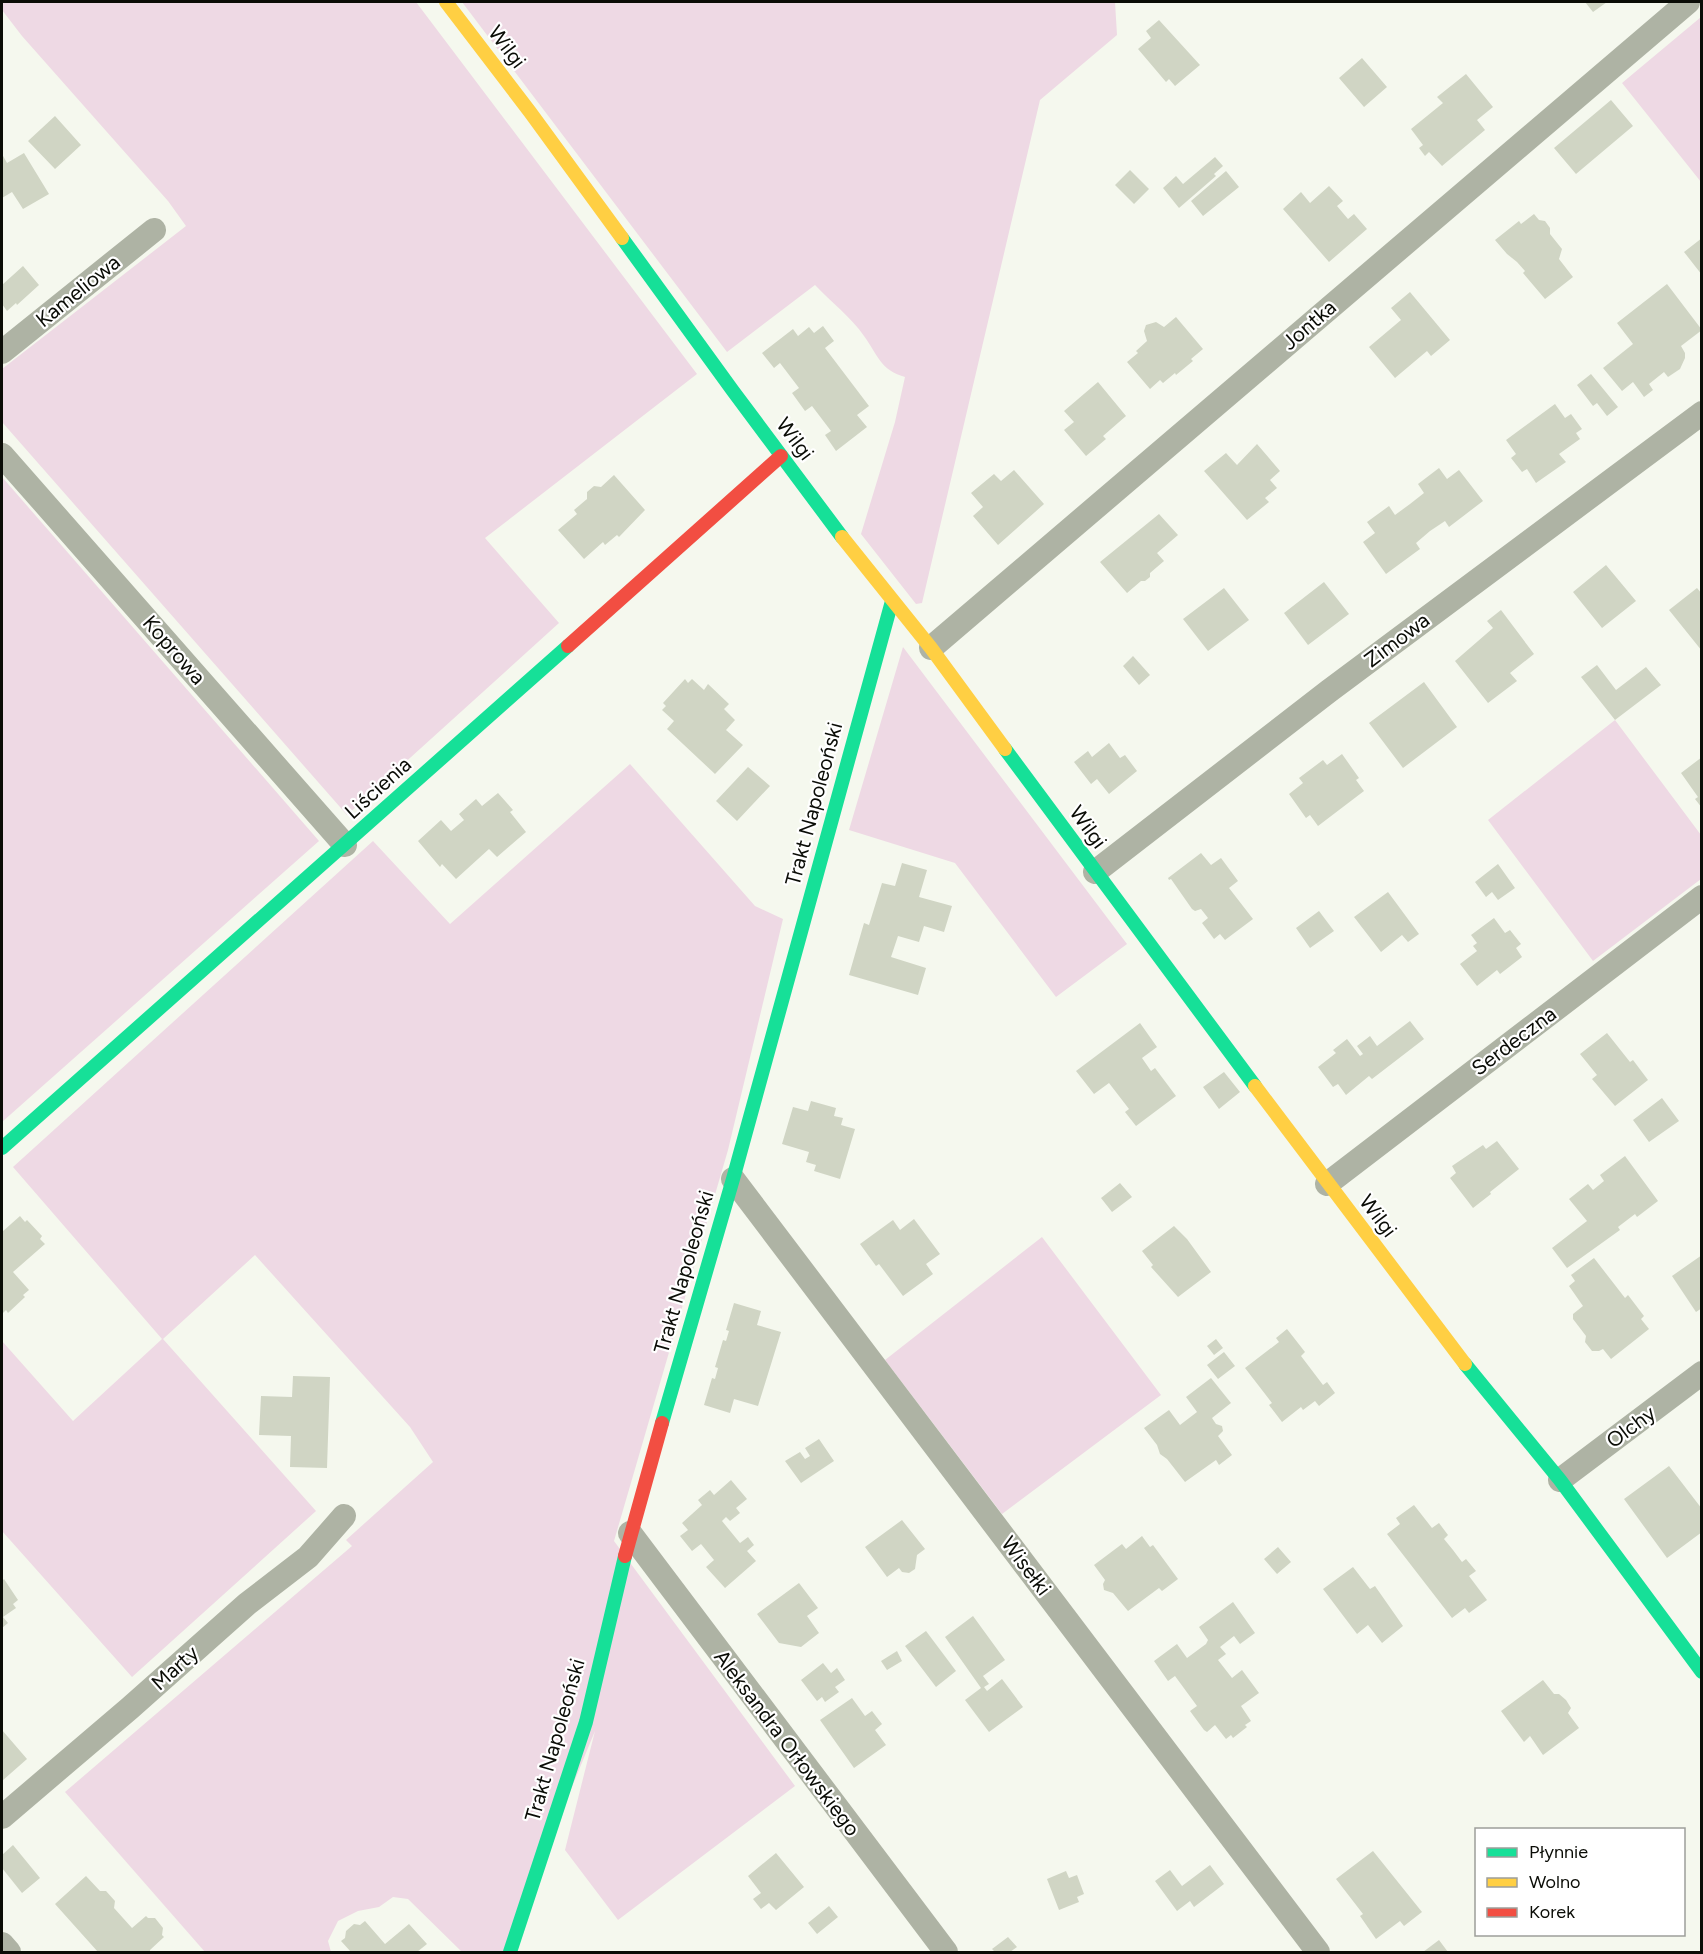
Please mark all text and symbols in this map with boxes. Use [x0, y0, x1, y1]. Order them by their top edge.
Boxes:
street label: Wilgi [483, 20, 531, 73]
street label: Kameliowa [31, 249, 125, 332]
street label: Jontka [1277, 294, 1341, 355]
street label: Wilgi [771, 412, 819, 465]
street label: Zimowa [1359, 607, 1434, 672]
street label: Koprowa [138, 610, 211, 689]
street label: Trakt Napoleoński [780, 719, 847, 888]
street label: Liścienia [339, 751, 416, 824]
street label: Wilgi [1065, 800, 1112, 853]
street label: Serdeczna [1467, 1001, 1561, 1080]
street label: Trakt Napoleoński [648, 1188, 719, 1356]
street label: Wilgi [1354, 1189, 1402, 1242]
street label: Olchy [1601, 1400, 1660, 1453]
street label: Wisełki [996, 1531, 1057, 1600]
street label: Marty [146, 1640, 203, 1695]
street label: Aleksandra Orłowskiego [709, 1645, 866, 1841]
street label: Trakt Napoleoński [519, 1656, 590, 1824]
legend [1475, 1828, 1685, 1936]
text: Płynnie [1529, 1841, 1588, 1863]
text: Wolno [1529, 1871, 1580, 1893]
text: Korek [1529, 1901, 1575, 1923]

